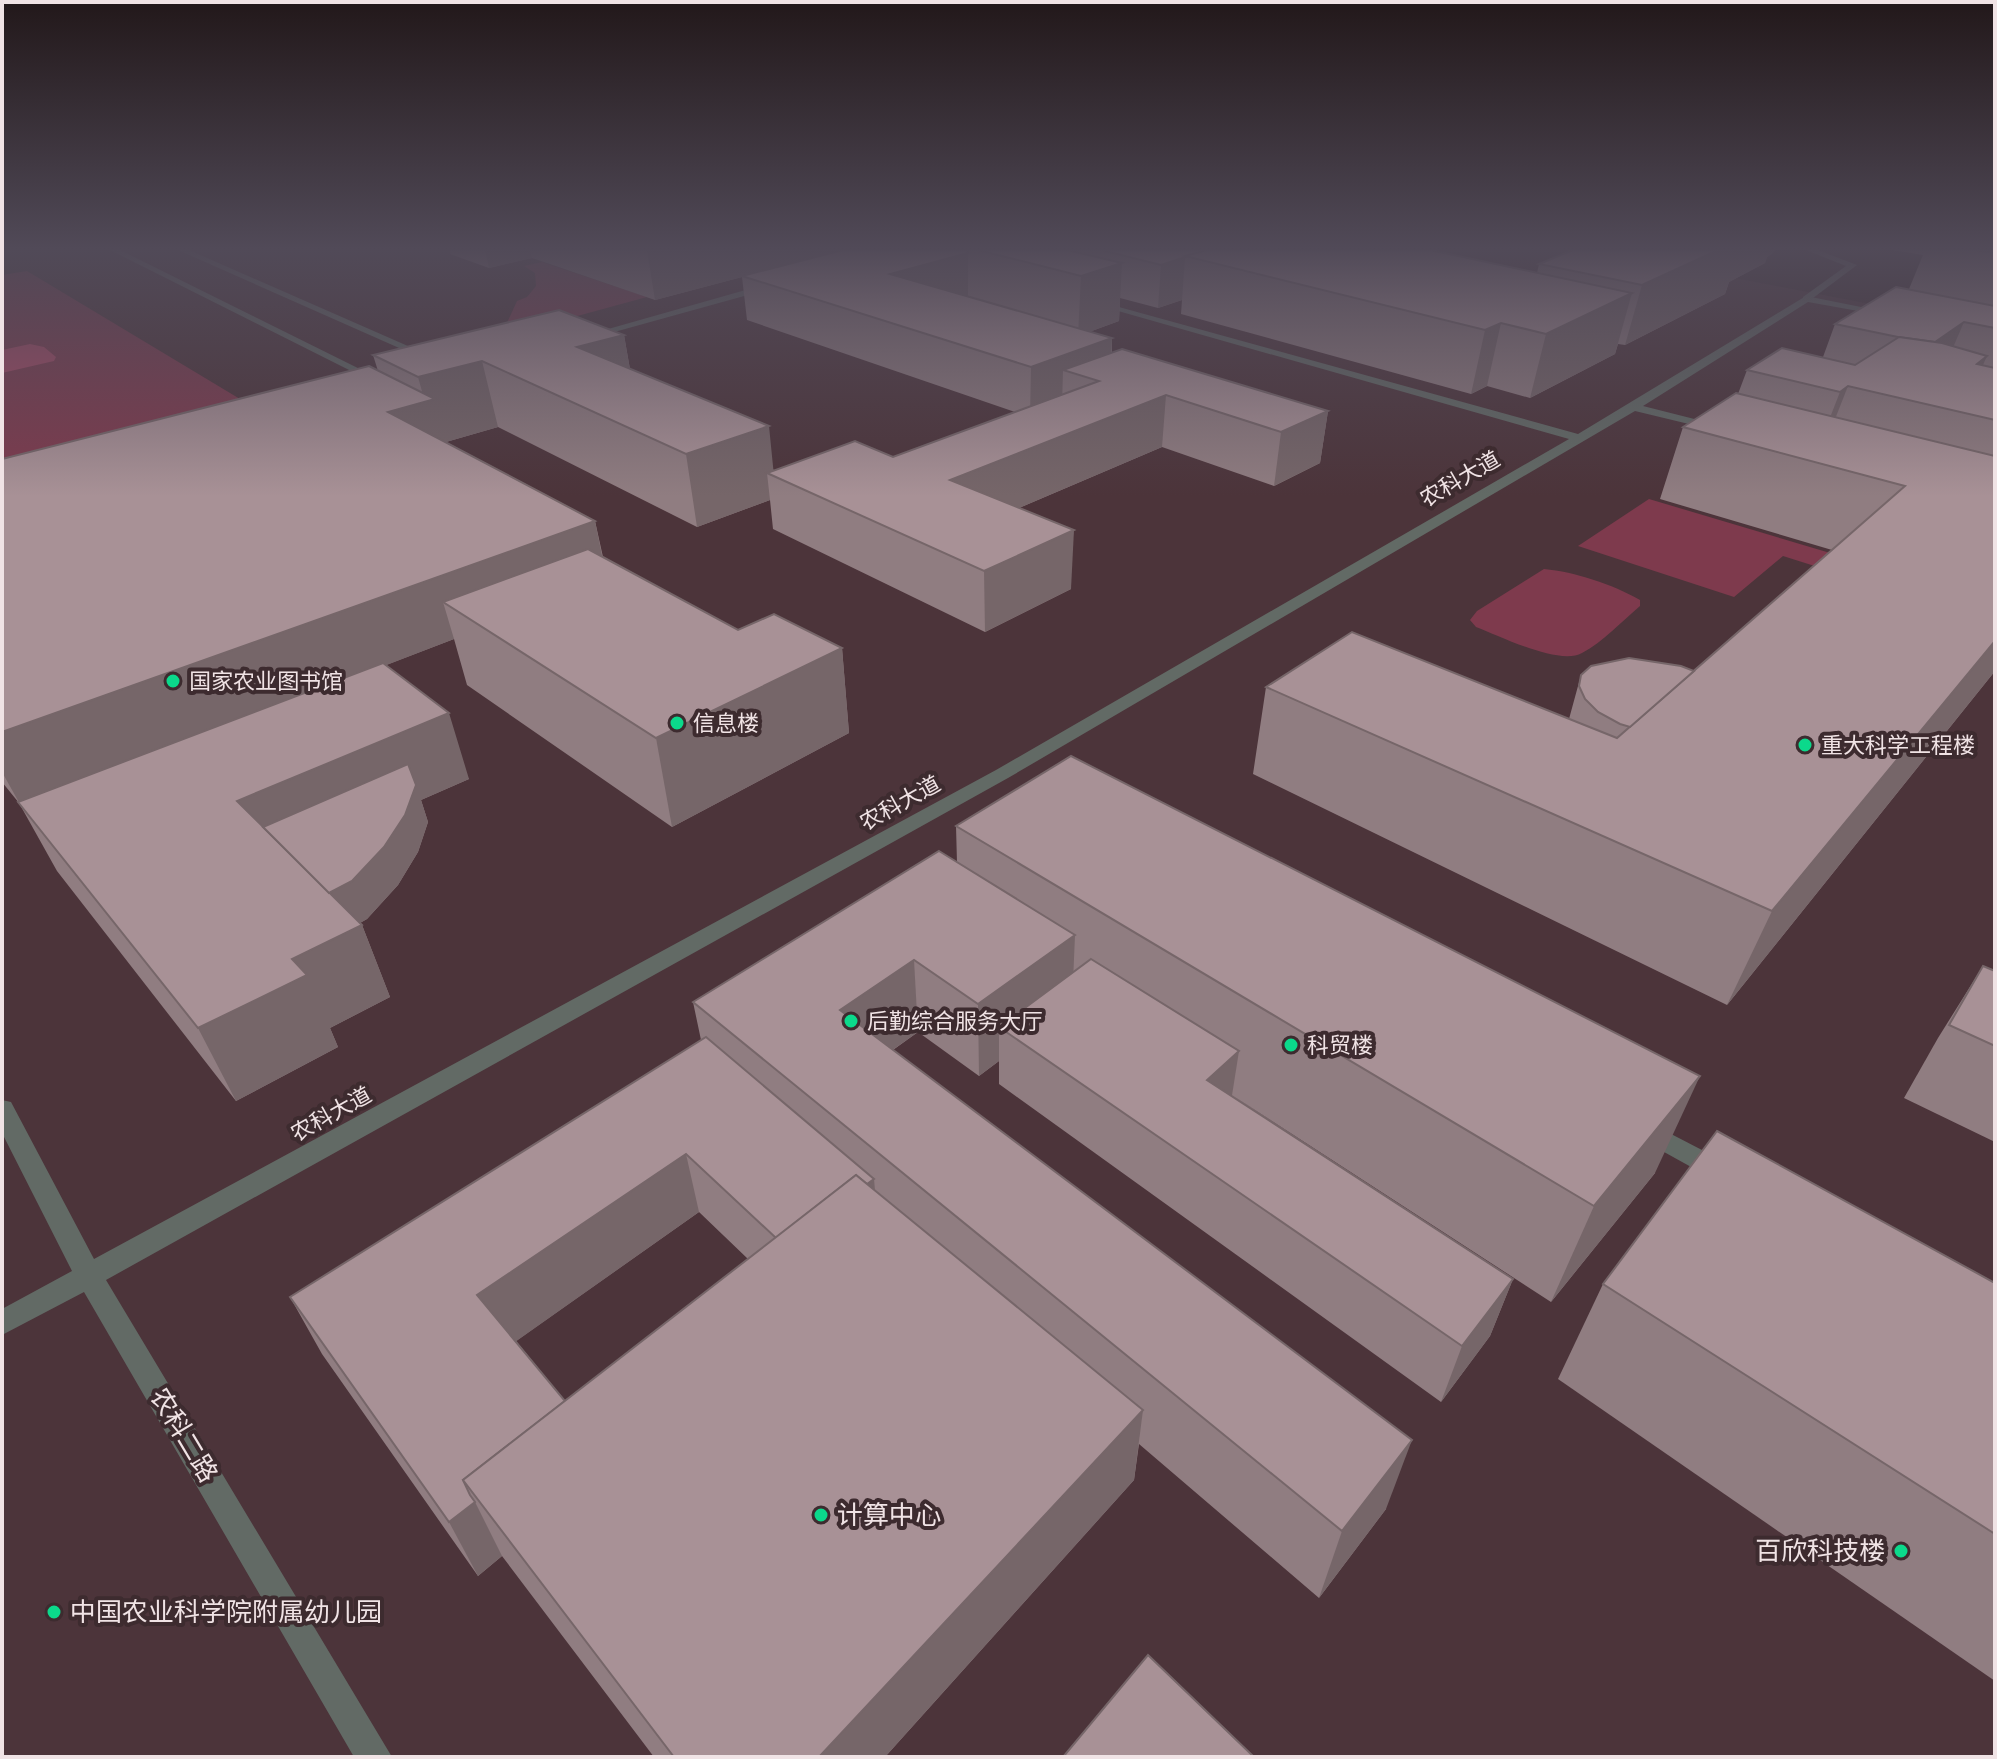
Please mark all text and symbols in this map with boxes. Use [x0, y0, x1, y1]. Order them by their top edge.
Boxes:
street label: 农科大道 [1415, 445, 1505, 513]
place label: 国家农业图书馆 [189, 668, 343, 695]
marker: 国家农业图书馆 [164, 672, 182, 690]
place label: 信息楼 [693, 710, 759, 737]
marker: 信息楼 [668, 714, 686, 732]
place label: 重大科学工程楼 [1821, 732, 1975, 759]
marker: 重大科学工程楼 [1796, 736, 1814, 754]
street label: 农科大道 [855, 770, 945, 836]
place label: 后勤综合服务大厅 [867, 1008, 1043, 1035]
marker: 后勤综合服务大厅 [842, 1012, 860, 1030]
place label: 科贸楼 [1307, 1032, 1373, 1059]
marker: 科贸楼 [1282, 1036, 1300, 1054]
street label: 农科大道 [286, 1081, 376, 1147]
street label: 农科二路 [143, 1382, 225, 1488]
place label: 计算中心 [837, 1499, 941, 1531]
marker: 计算中心 [812, 1506, 830, 1524]
place label: 百欣科技楼 [1755, 1535, 1885, 1567]
marker: 百欣科技楼 [1892, 1542, 1910, 1560]
place label: 中国农业科学院附属幼儿园 [70, 1596, 382, 1628]
marker: 中国农业科学院附属幼儿园 [45, 1603, 63, 1621]

